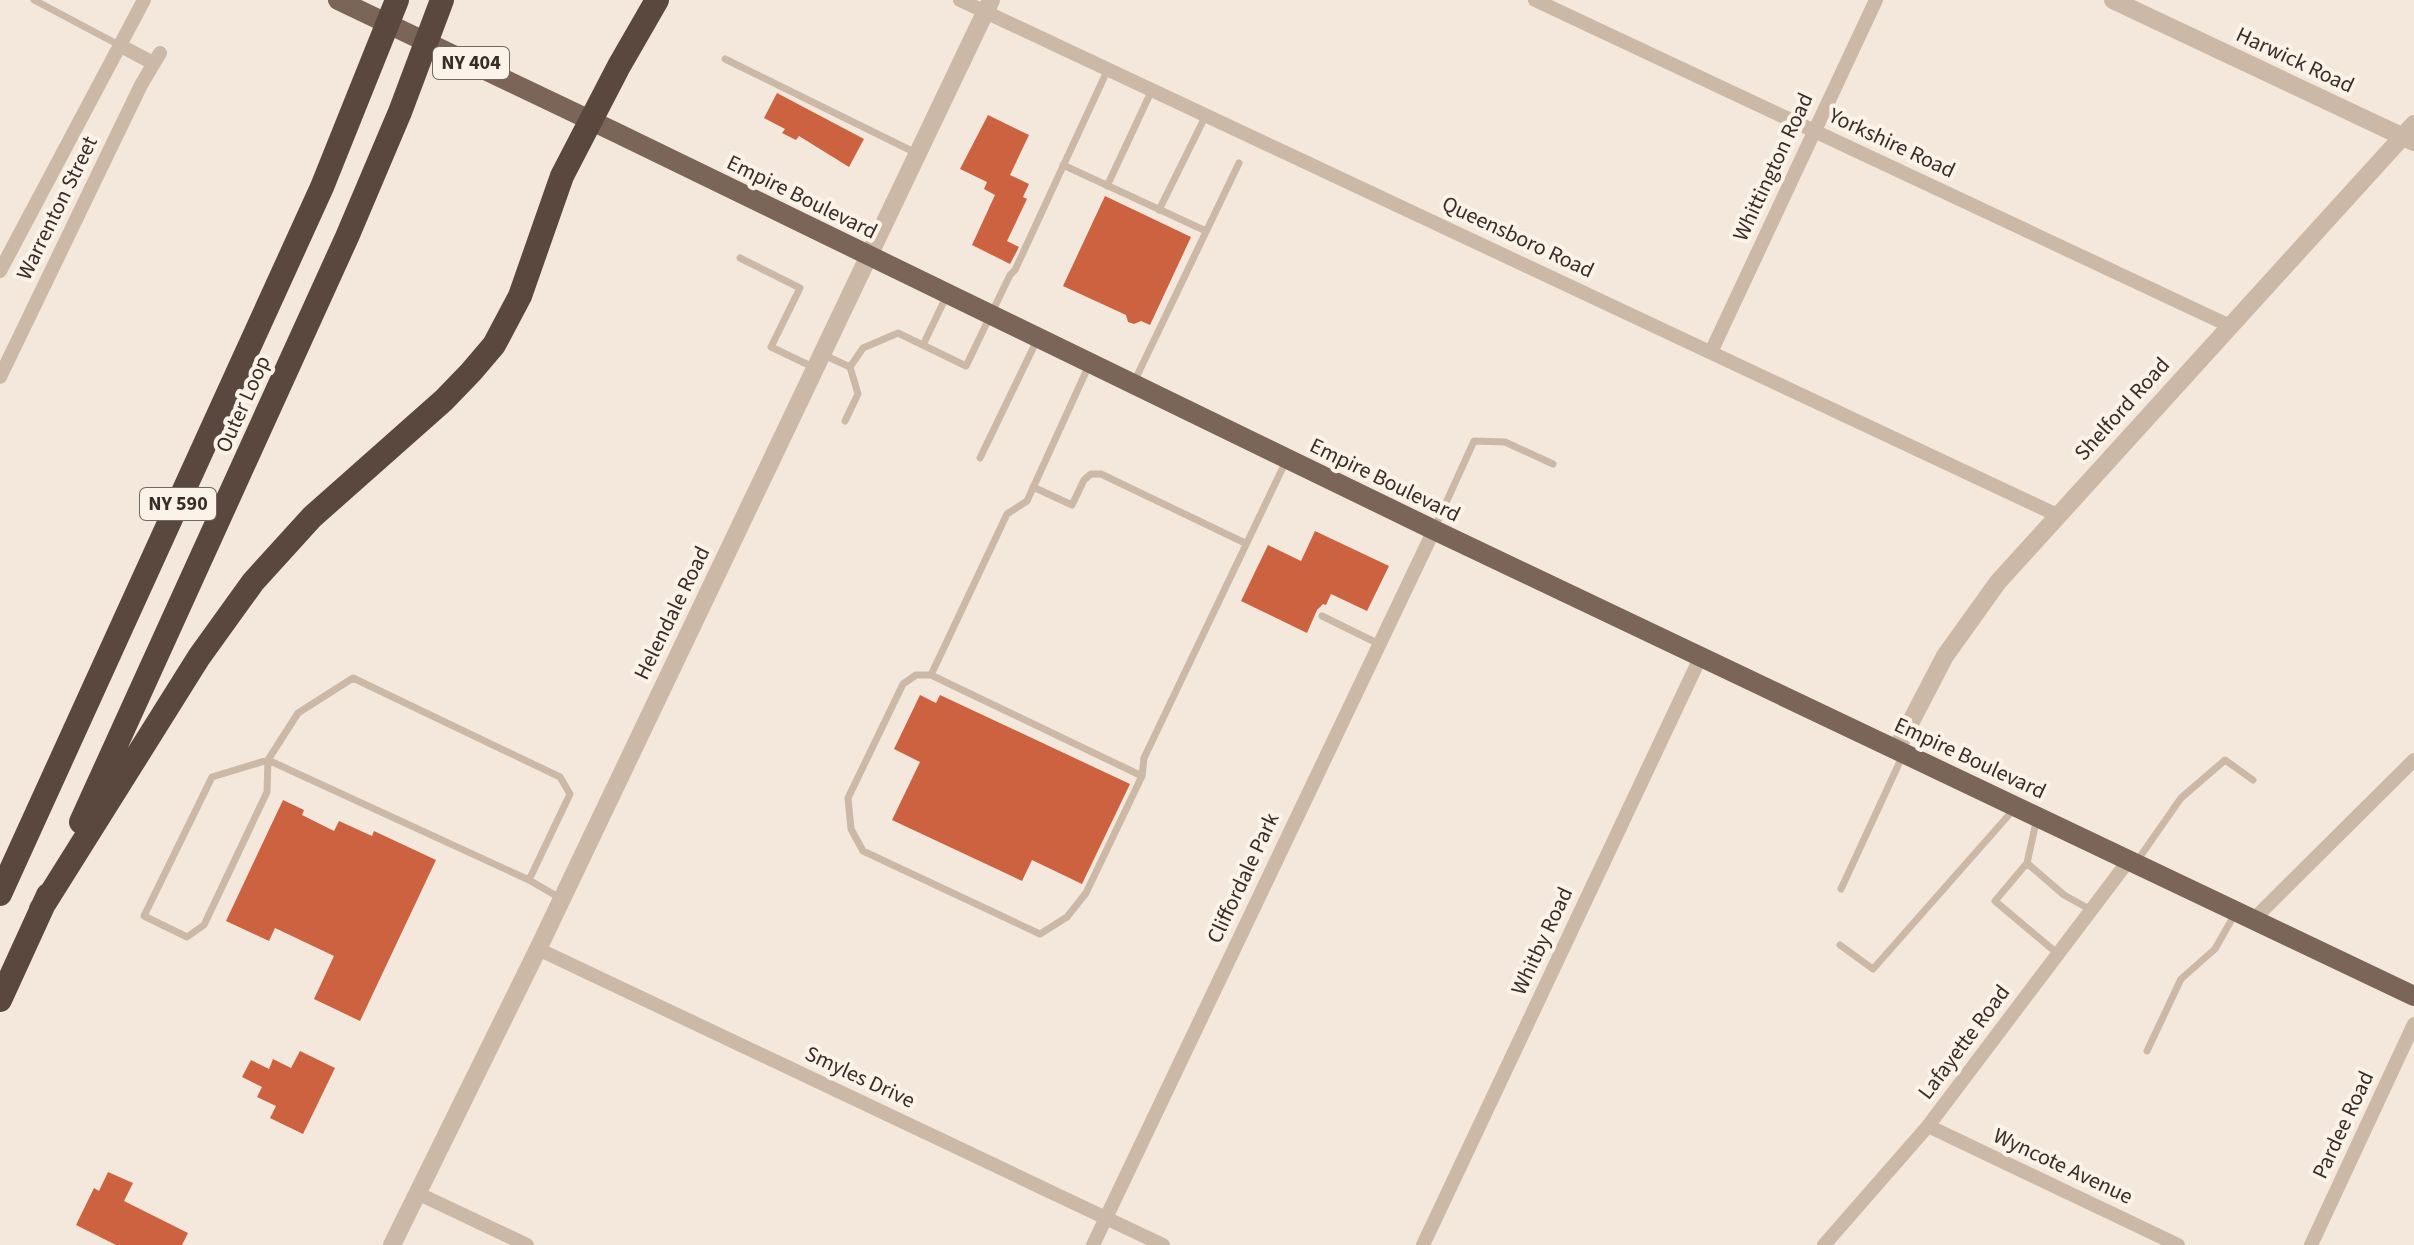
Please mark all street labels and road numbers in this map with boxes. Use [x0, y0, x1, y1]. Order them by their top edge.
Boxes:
street label: Harwick Road [2231, 19, 2359, 101]
road number: NY 404 [433, 47, 509, 79]
street label: Whittington Road [1725, 88, 1821, 246]
street label: Yorkshire Road [1822, 99, 1961, 186]
street label: Warrenton Street [8, 130, 106, 285]
street label: Empire Boulevard [721, 147, 883, 247]
street label: Queensboro Road [1437, 188, 1599, 286]
street label: Outer Loop [207, 350, 279, 458]
street label: Shelford Road [2067, 350, 2177, 468]
street label: Empire Boulevard [1304, 430, 1466, 530]
road number: NY 590 [140, 488, 216, 520]
street label: Helendale Road [626, 541, 718, 685]
street label: Empire Boulevard [1889, 709, 2051, 807]
street label: Cliffordale Park [1199, 807, 1287, 949]
street label: Whitby Road [1503, 882, 1581, 1000]
street label: Lafayette Road [1910, 978, 2018, 1106]
street label: Smyles Drive [800, 1038, 920, 1116]
street label: Pardee Road [2304, 1066, 2382, 1184]
street label: Wyncote Avenue [1988, 1120, 2138, 1212]

